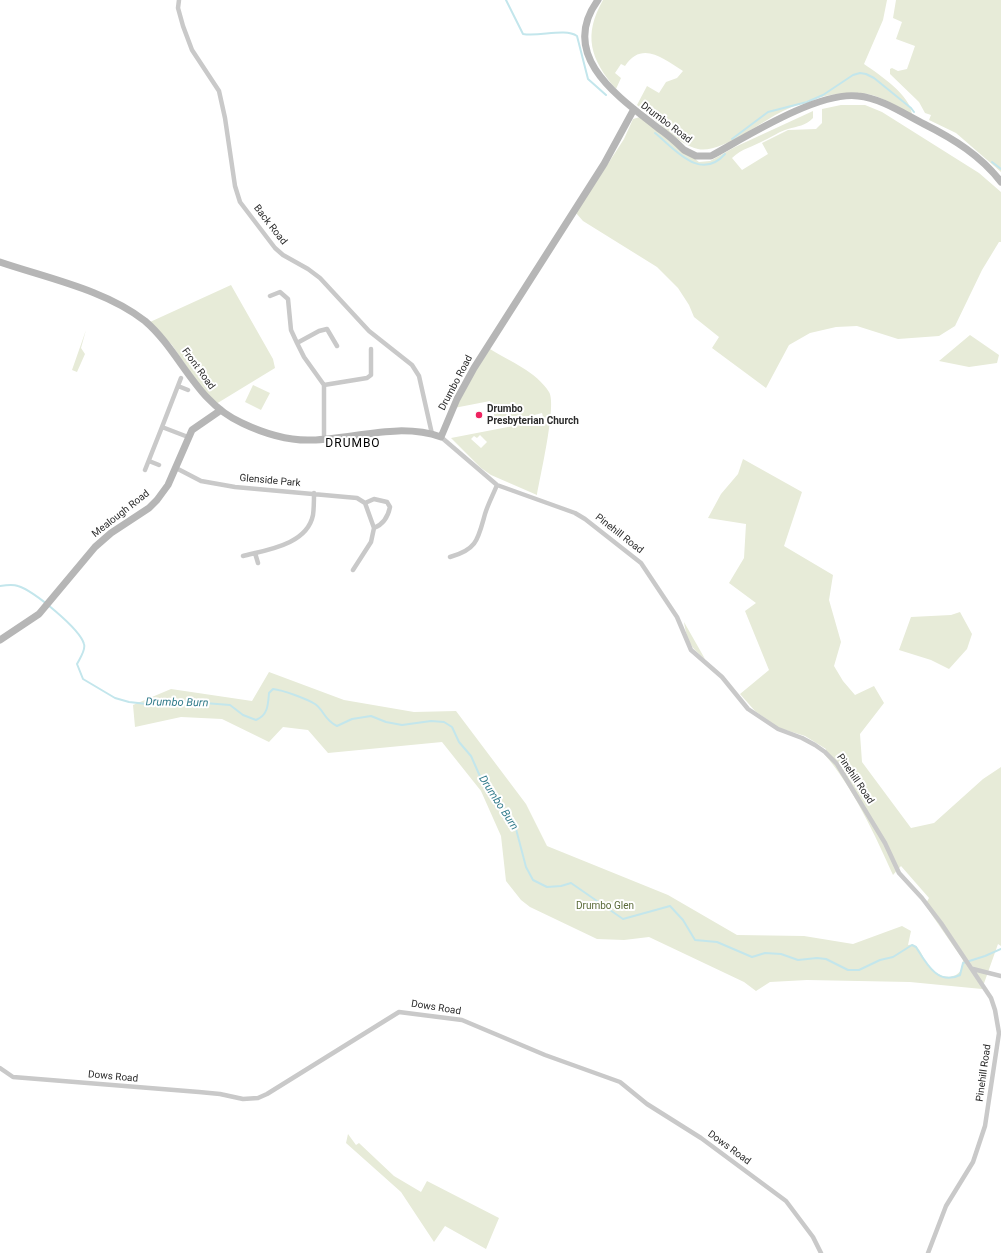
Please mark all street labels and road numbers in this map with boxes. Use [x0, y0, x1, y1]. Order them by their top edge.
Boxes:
street label: Drumbo Road [638, 100, 694, 146]
street label: Back Road [251, 203, 289, 247]
street label: Front Road [179, 346, 217, 392]
street label: Drumbo Road [436, 353, 476, 413]
street label: Glenside Park [239, 472, 301, 490]
street label: Mealough Road [90, 488, 152, 540]
street label: Pinehill Road [593, 511, 645, 557]
street label: Pinehill Road [834, 752, 876, 806]
street label: Dows Road [410, 998, 462, 1018]
street label: Pinehill Road [974, 1044, 994, 1102]
street label: Dows Road [87, 1069, 139, 1085]
street label: Dows Road [705, 1128, 753, 1168]

